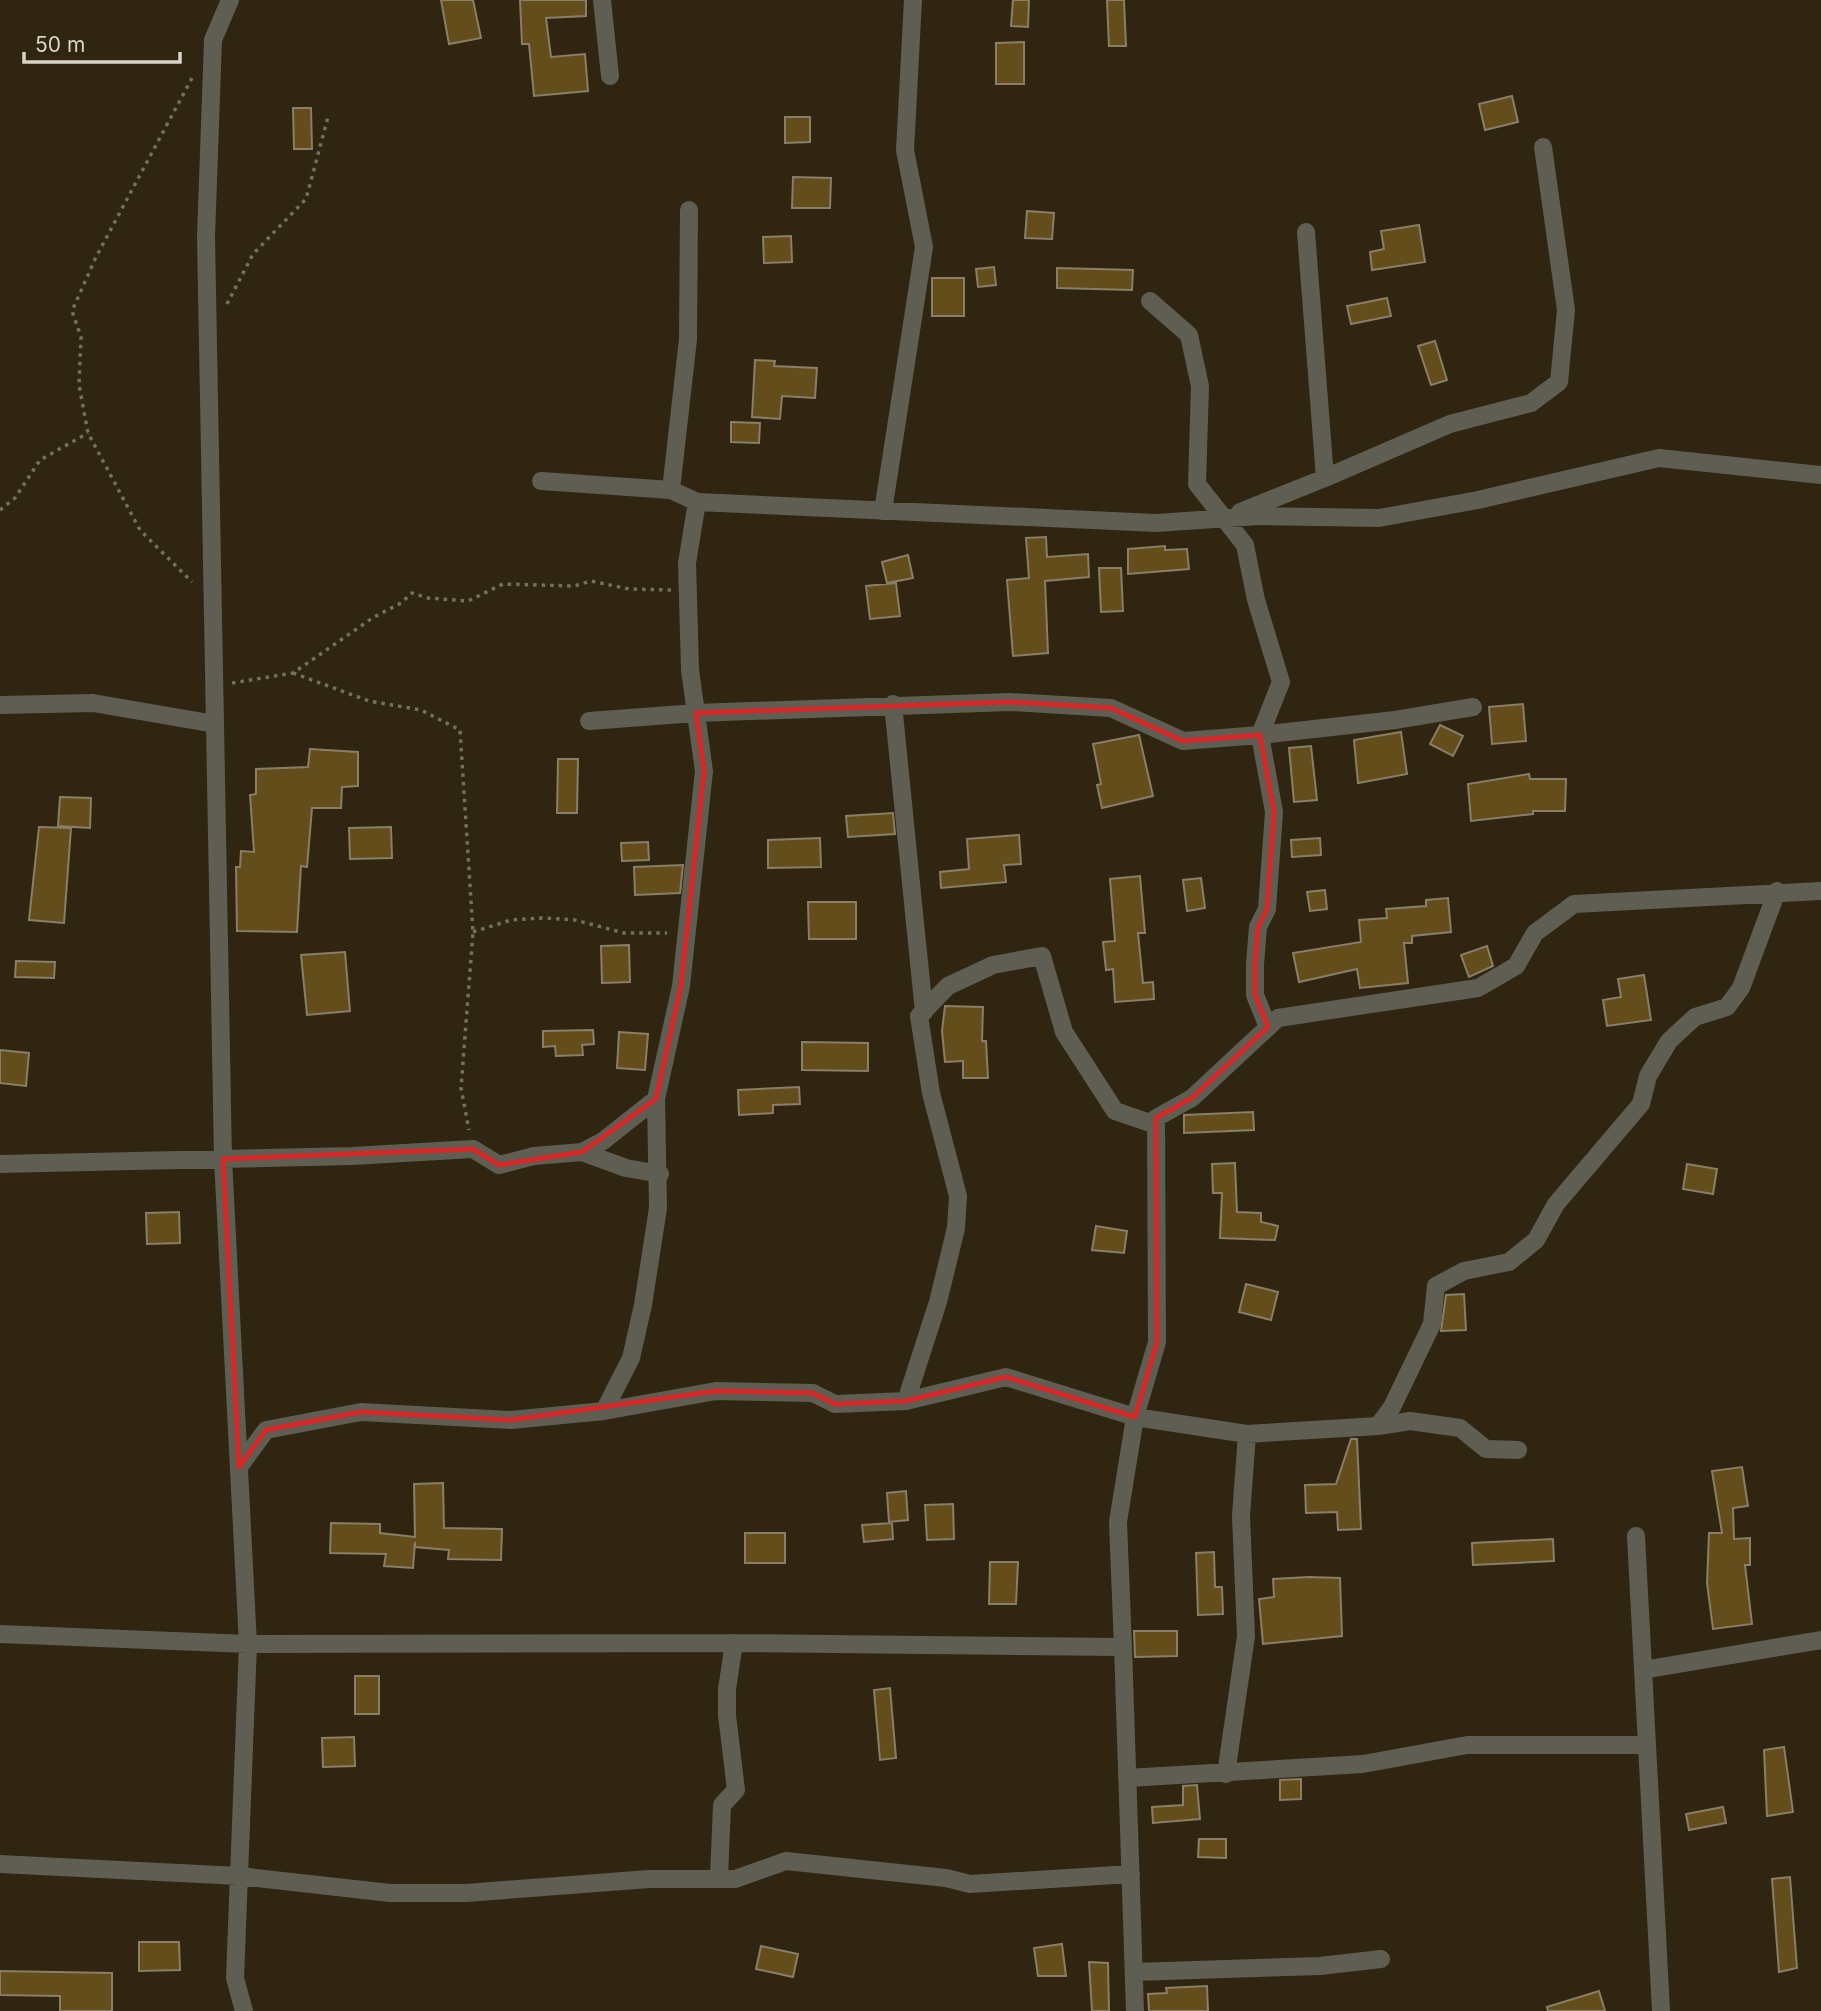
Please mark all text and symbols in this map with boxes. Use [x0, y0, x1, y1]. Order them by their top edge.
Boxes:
scale bar [24, 21, 180, 65]
text: 50 m [35, 32, 85, 57]

